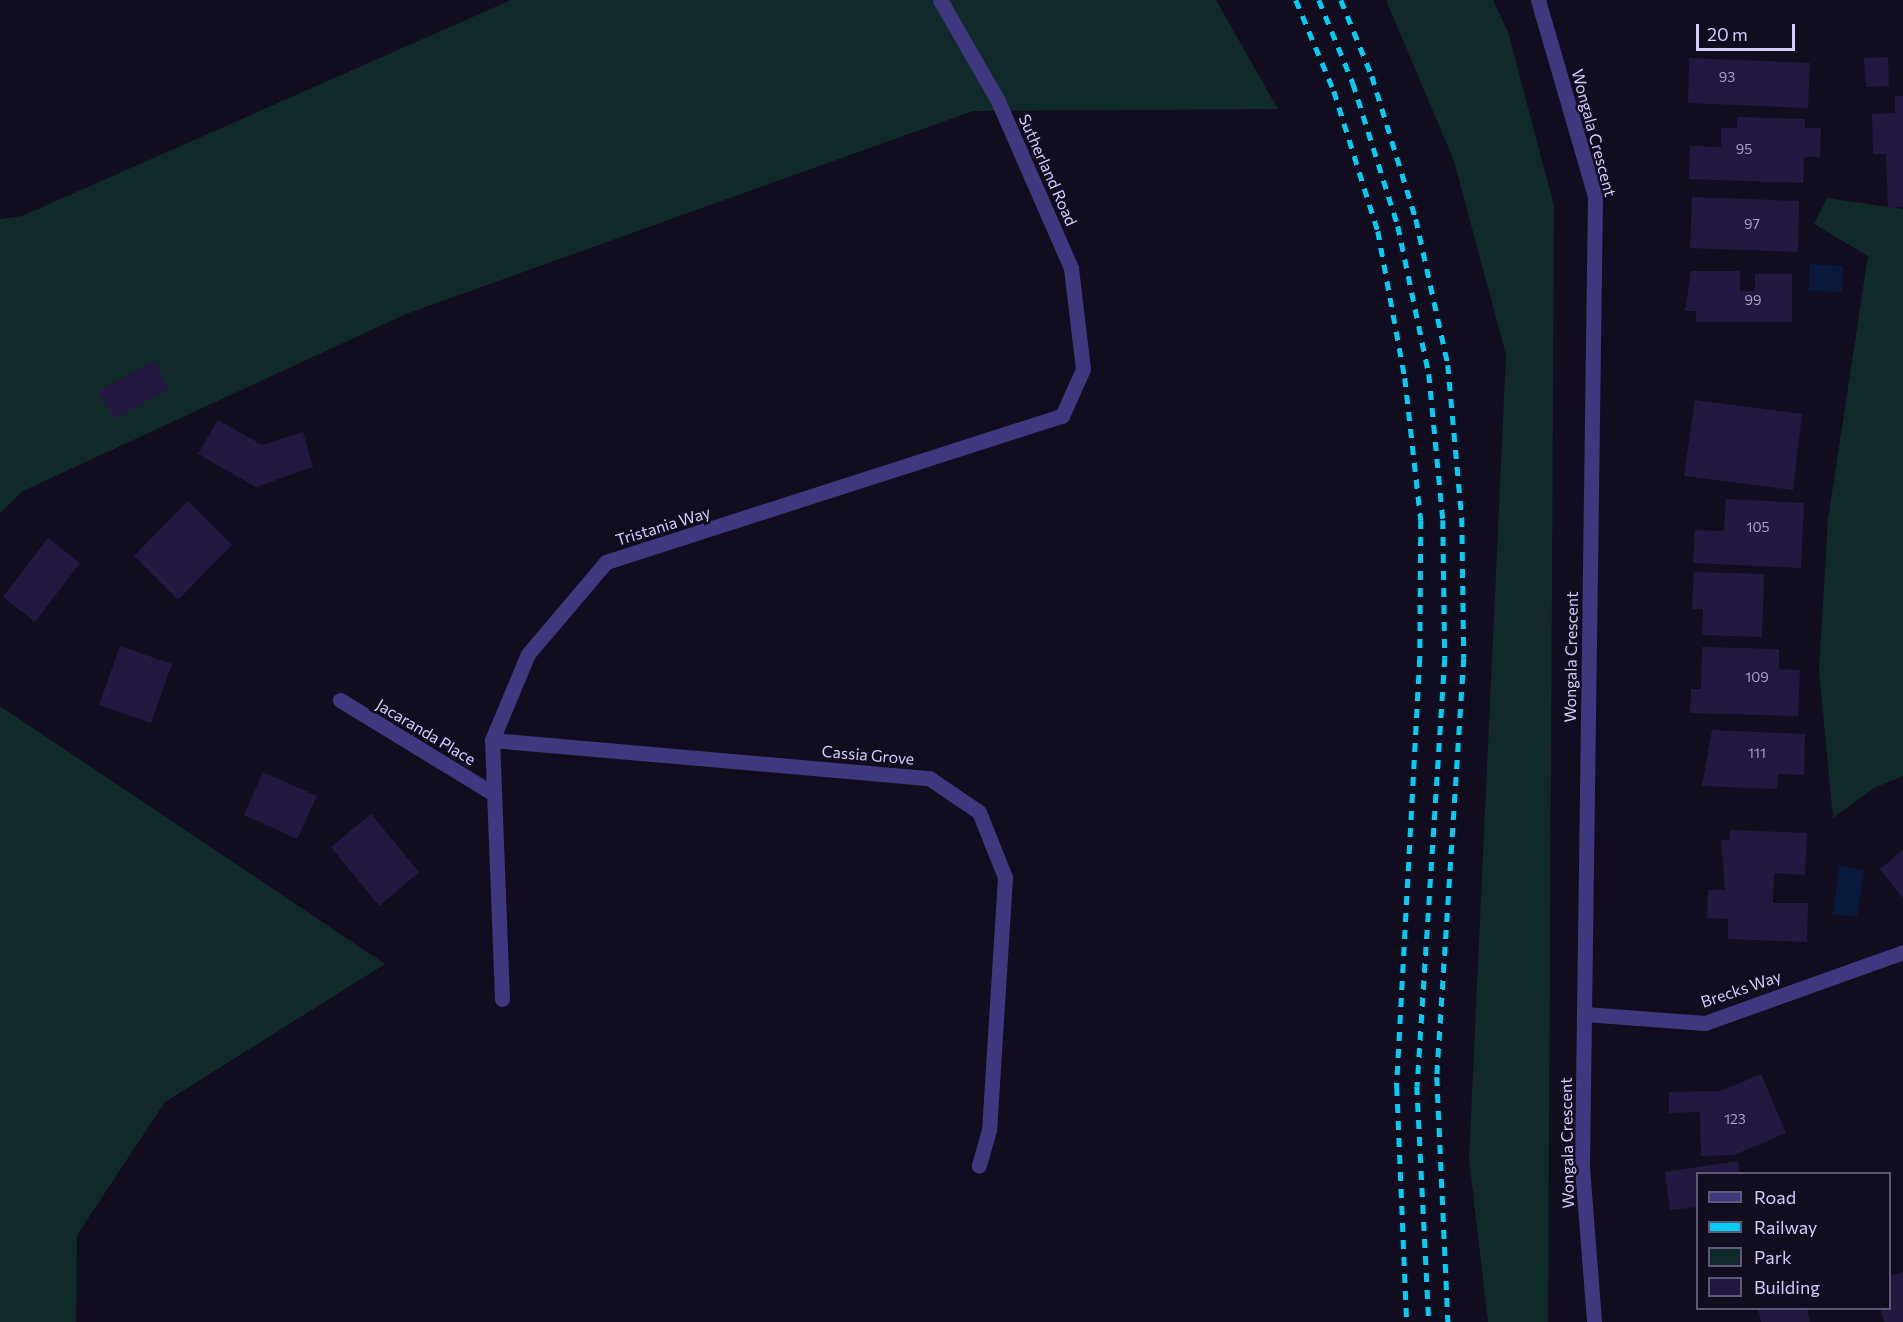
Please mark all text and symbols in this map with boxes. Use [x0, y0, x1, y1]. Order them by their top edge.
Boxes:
scale bar [1699, 12, 1798, 50]
text: 20 m [1707, 23, 1748, 45]
street label: Wongala Crescent [1568, 67, 1620, 199]
house number: 93 [1719, 69, 1735, 85]
street label: Sutherland Road [1015, 111, 1081, 229]
house number: 95 [1736, 141, 1752, 157]
house number: 97 [1744, 216, 1760, 232]
house number: 99 [1745, 292, 1761, 308]
street label: Tristania Way [613, 502, 713, 550]
house number: 105 [1746, 519, 1770, 535]
street label: Wongala Crescent [1560, 591, 1582, 723]
house number: 109 [1745, 669, 1769, 685]
street label: Jacaranda Place [373, 695, 479, 769]
street label: Cassia Grove [821, 741, 915, 769]
house number: 111 [1748, 745, 1766, 761]
street label: Brecks Way [1698, 966, 1784, 1012]
street label: Wongala Crescent [1556, 1077, 1578, 1209]
house number: 123 [1724, 1111, 1746, 1127]
legend [1696, 1172, 1891, 1310]
text: Road [1754, 1186, 1796, 1208]
text: Railway [1754, 1216, 1817, 1238]
text: Park [1754, 1246, 1792, 1268]
text: Building [1754, 1276, 1820, 1298]

